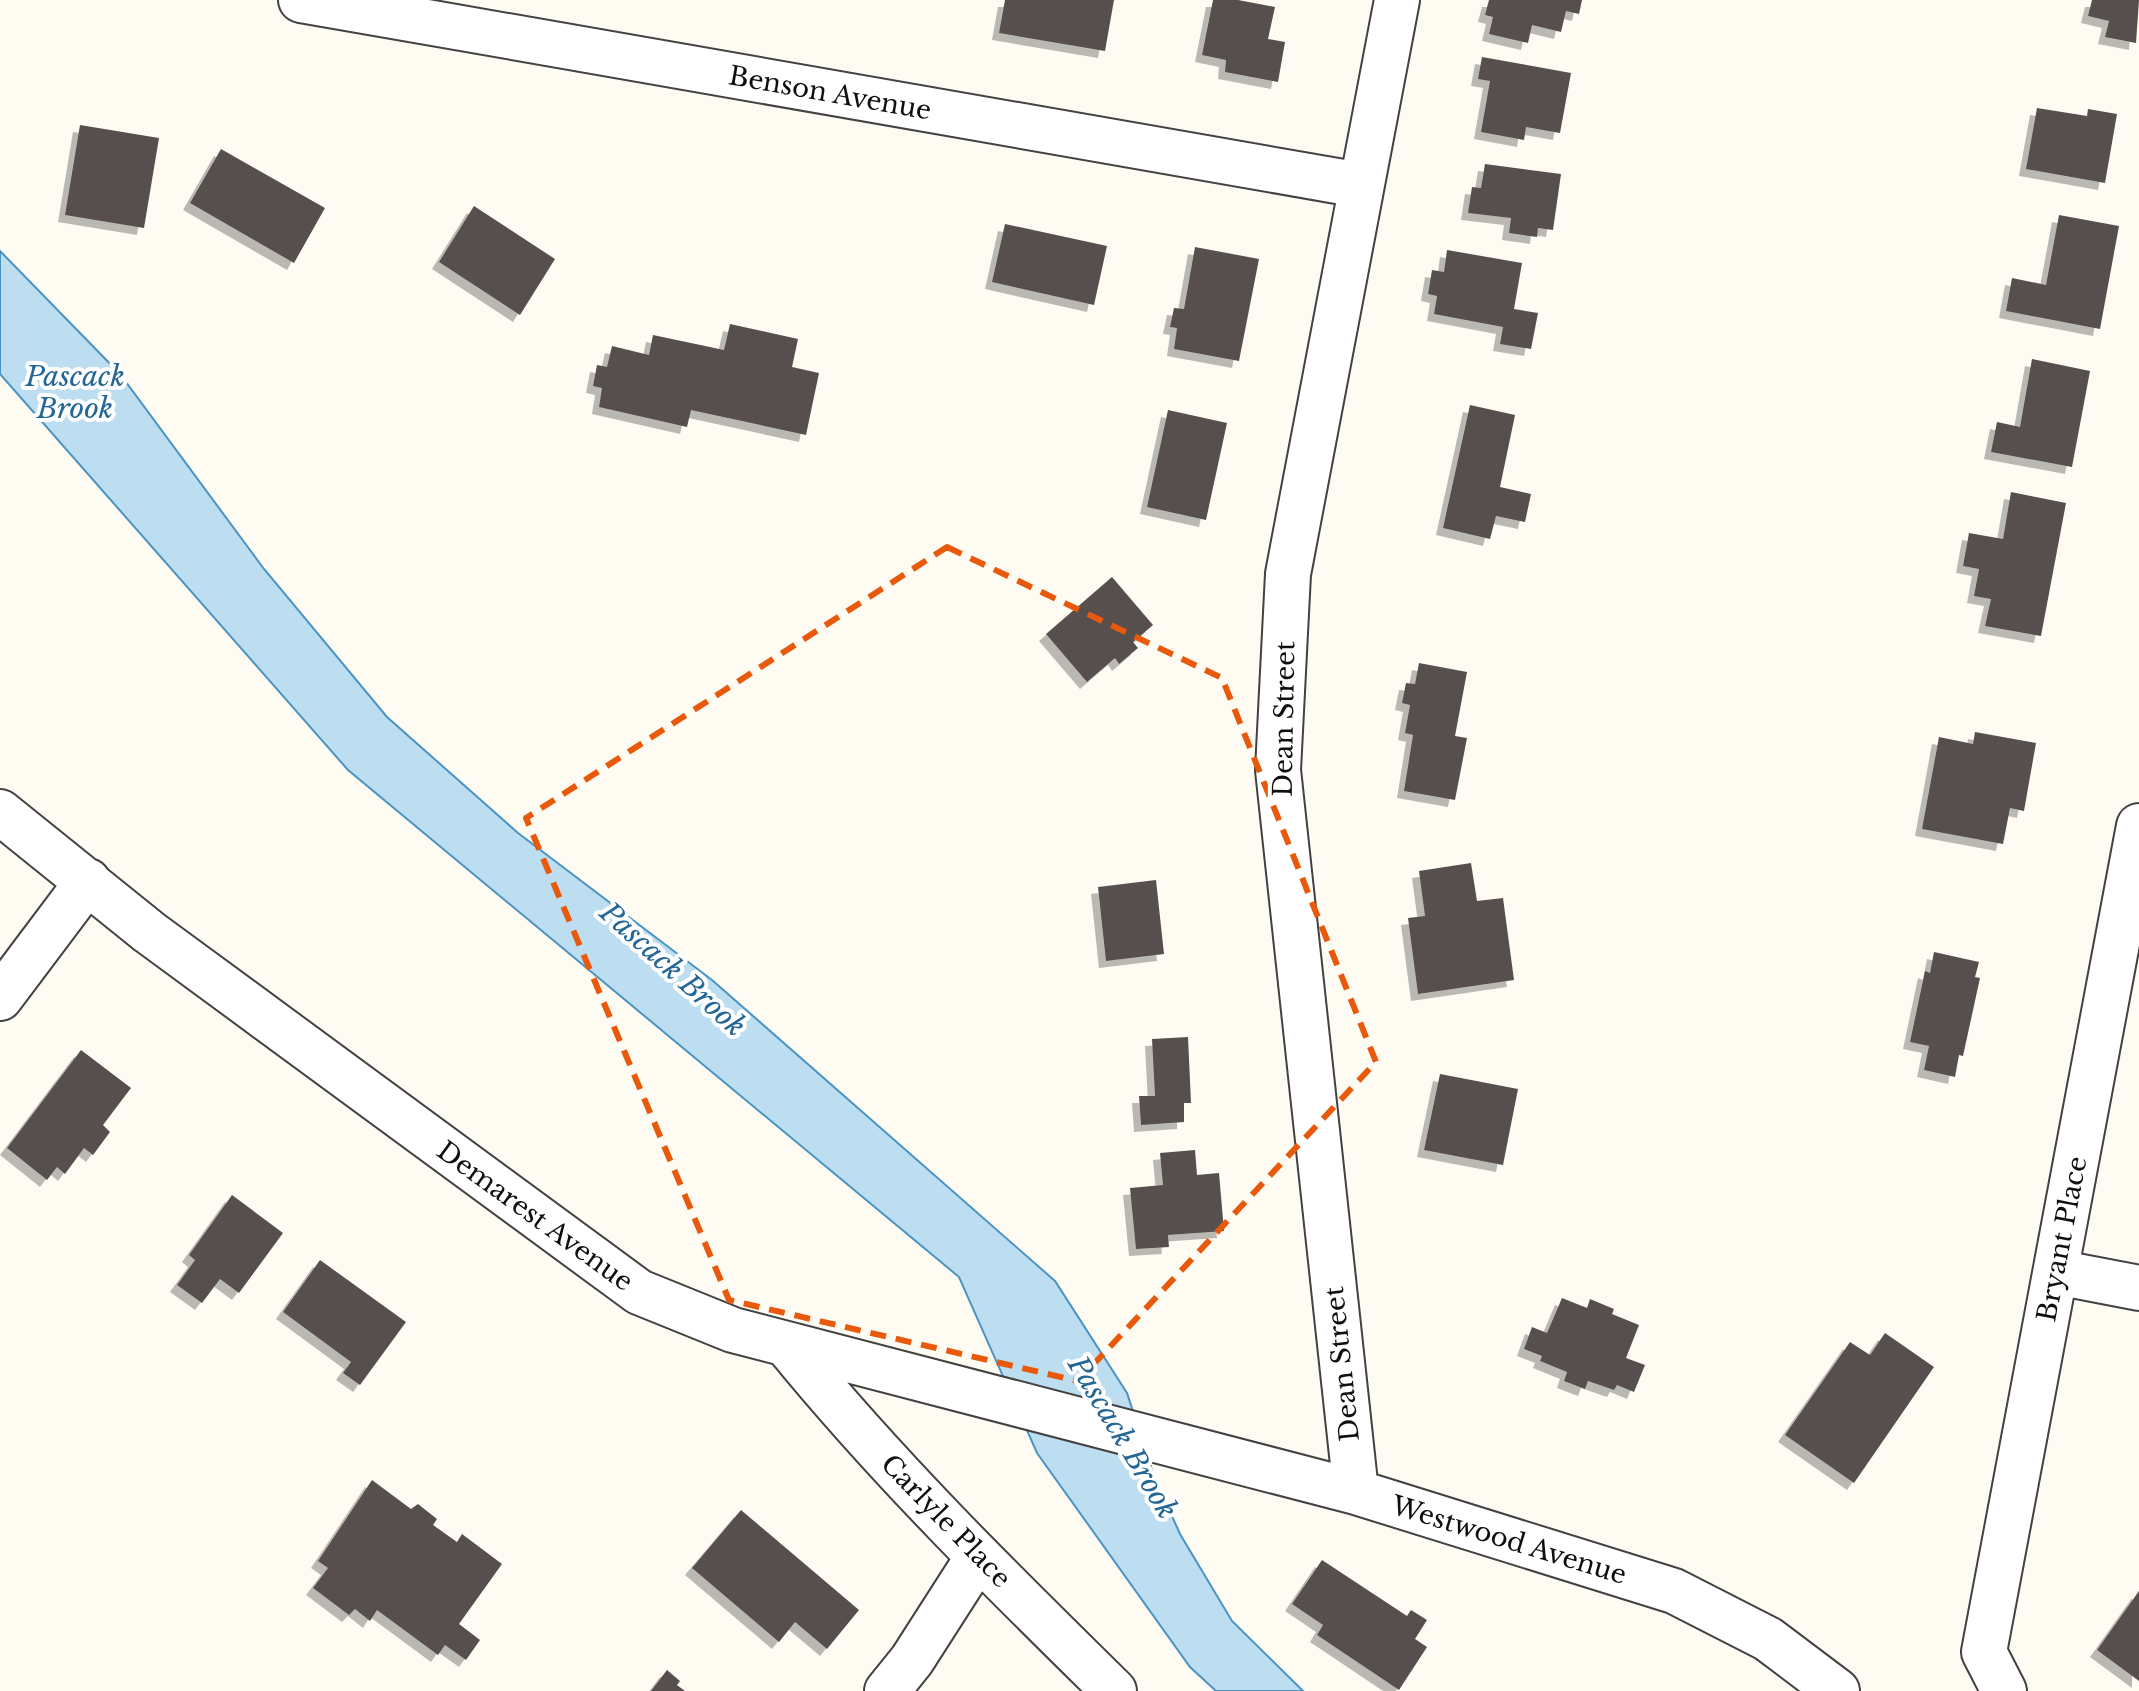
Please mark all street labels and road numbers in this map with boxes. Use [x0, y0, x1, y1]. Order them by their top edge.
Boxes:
street label: Benson Avenue [726, 59, 934, 127]
street label: Dean Street [1267, 641, 1301, 797]
street label: Demarest Avenue [431, 1134, 639, 1298]
street label: Bryant Place [2030, 1154, 2094, 1324]
street label: Dean Street [1318, 1285, 1366, 1443]
street label: Carlyle Place [875, 1448, 1017, 1594]
street label: Westwood Avenue [1387, 1489, 1630, 1591]

